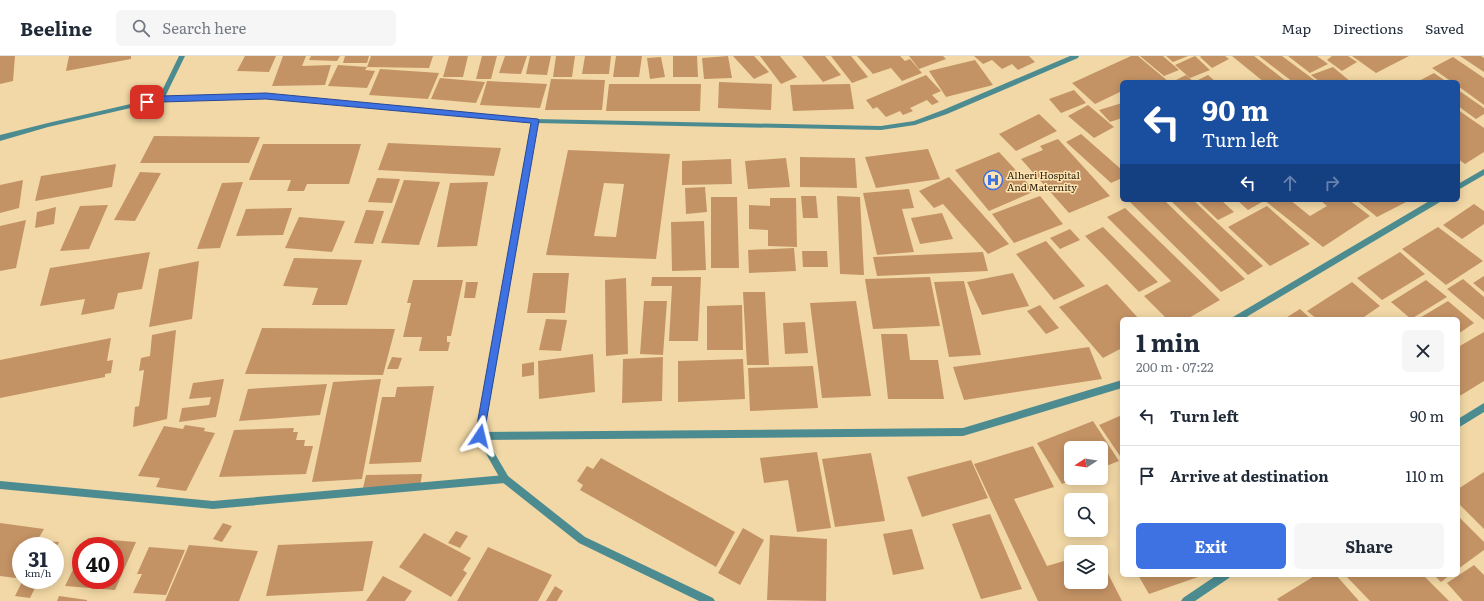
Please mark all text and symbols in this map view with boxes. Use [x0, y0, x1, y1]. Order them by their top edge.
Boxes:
search box [116, 10, 396, 46]
text: Beeline [20, 14, 92, 42]
text: Search here [162, 16, 246, 39]
icon: search [130, 17, 152, 39]
text: Map [1281, 18, 1311, 38]
text: Directions [1333, 18, 1403, 38]
text: Saved [1425, 18, 1464, 38]
pin [130, 85, 164, 119]
text: 90 m [1202, 88, 1269, 130]
icon: arrive [136, 91, 158, 113]
icon: left [1136, 96, 1188, 148]
text: Turn left [1202, 126, 1279, 153]
place label: Alheri Hospital And Maternity [1007, 167, 1080, 194]
hospital icon: Alheri Hospital And Maternity [982, 169, 1004, 191]
icon: left [1237, 172, 1259, 194]
icon: ahead [1279, 172, 1301, 194]
icon: right [1321, 172, 1343, 194]
text: 1 min [1136, 324, 1200, 359]
button: close [1402, 330, 1444, 372]
text: 200 m · 07:22 [1136, 357, 1214, 376]
text: Turn left [1170, 404, 1239, 427]
text: 90 m [1410, 404, 1444, 427]
icon: left [1136, 405, 1158, 427]
position arrow [459, 415, 501, 457]
north arrow [1064, 441, 1108, 485]
map controls [1064, 441, 1108, 589]
text: Arrive at destination [1170, 464, 1329, 487]
text: 110 m [1406, 464, 1444, 487]
icon: arrive [1136, 465, 1158, 487]
button: search [1064, 493, 1108, 537]
button: Exit [1136, 523, 1286, 569]
button: Share [1294, 523, 1444, 569]
speed limit sign: 40 [72, 537, 124, 589]
text: 31 [28, 543, 48, 573]
button: layers [1064, 545, 1108, 589]
text: km/h [25, 565, 51, 580]

